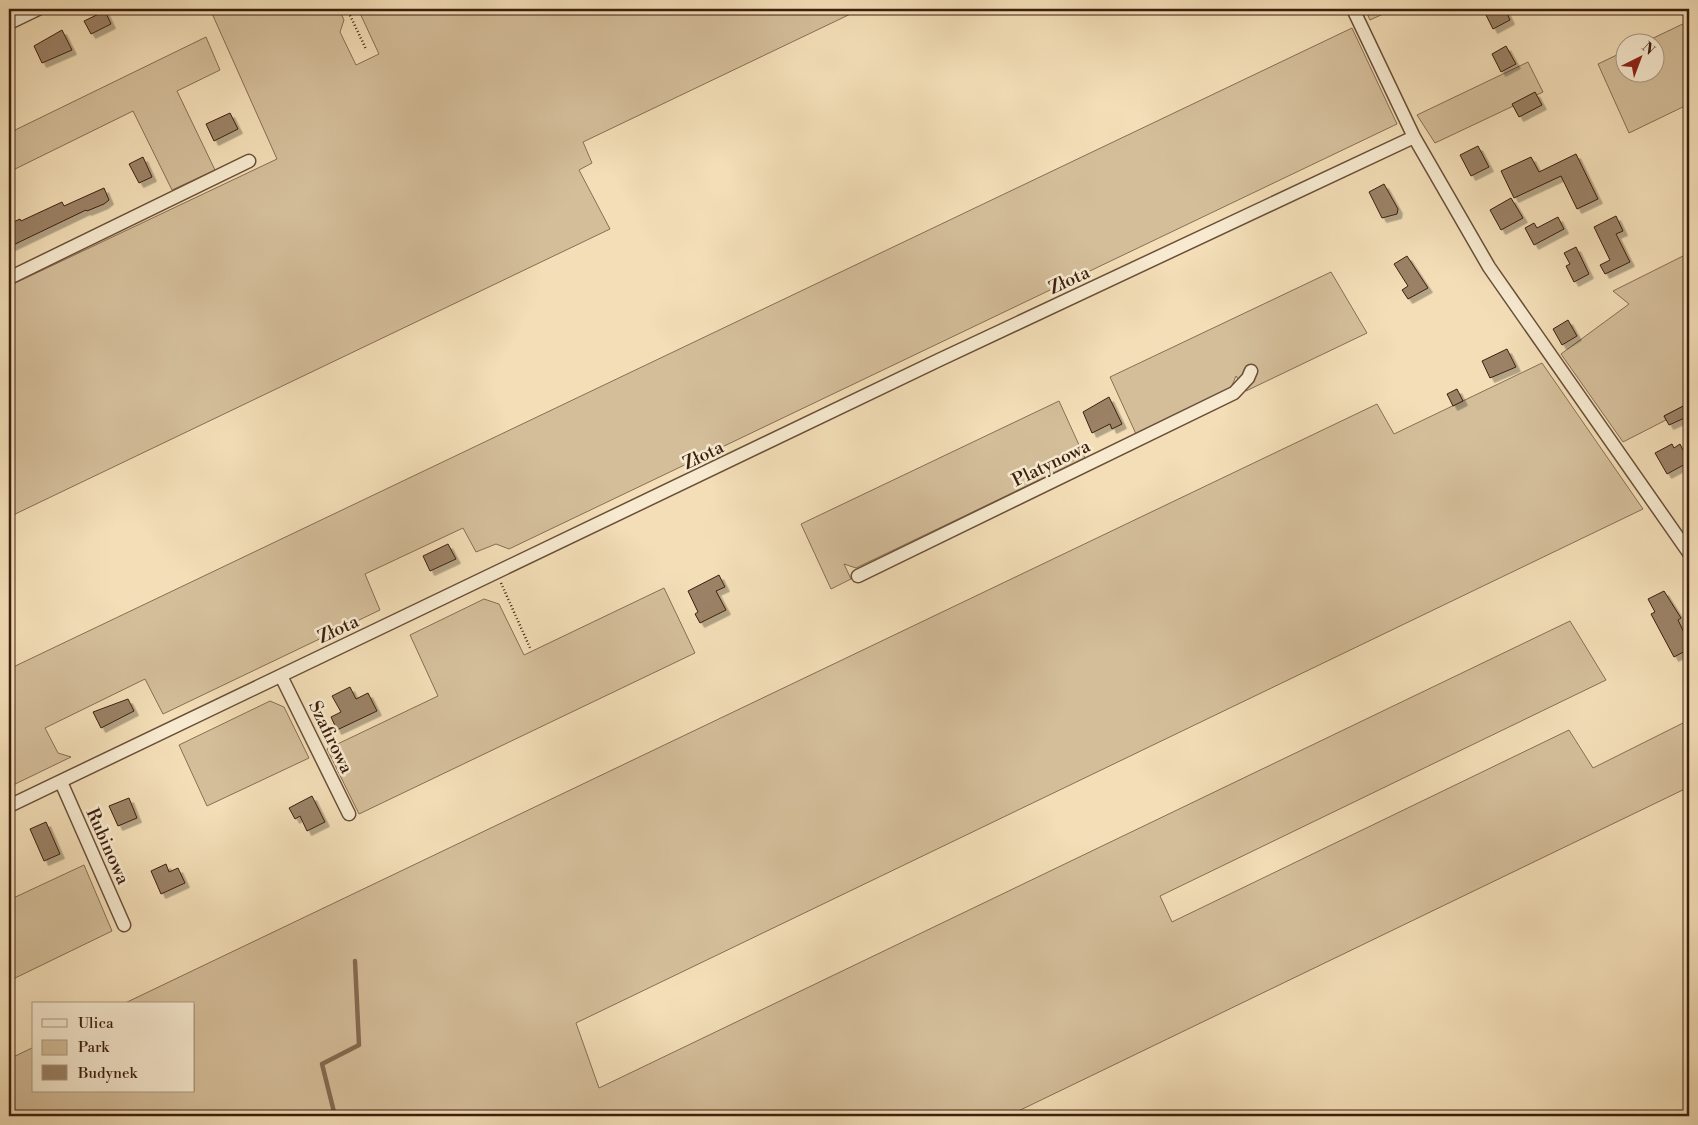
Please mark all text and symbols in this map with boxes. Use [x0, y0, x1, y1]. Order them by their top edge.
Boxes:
north arrow [1616, 32, 1666, 82]
text: N [1638, 39, 1658, 59]
street label: Złota [1045, 261, 1094, 300]
street label: Platynowa [1008, 434, 1095, 492]
street label: Złota [679, 435, 728, 475]
street label: Złota [314, 610, 363, 649]
street label: Szafirowa [303, 697, 358, 778]
street label: Rubinowa [81, 804, 135, 889]
legend [32, 1002, 195, 1092]
text: Ulica [78, 1014, 114, 1033]
text: Park [78, 1038, 110, 1057]
text: Budynek [77, 1064, 139, 1083]

